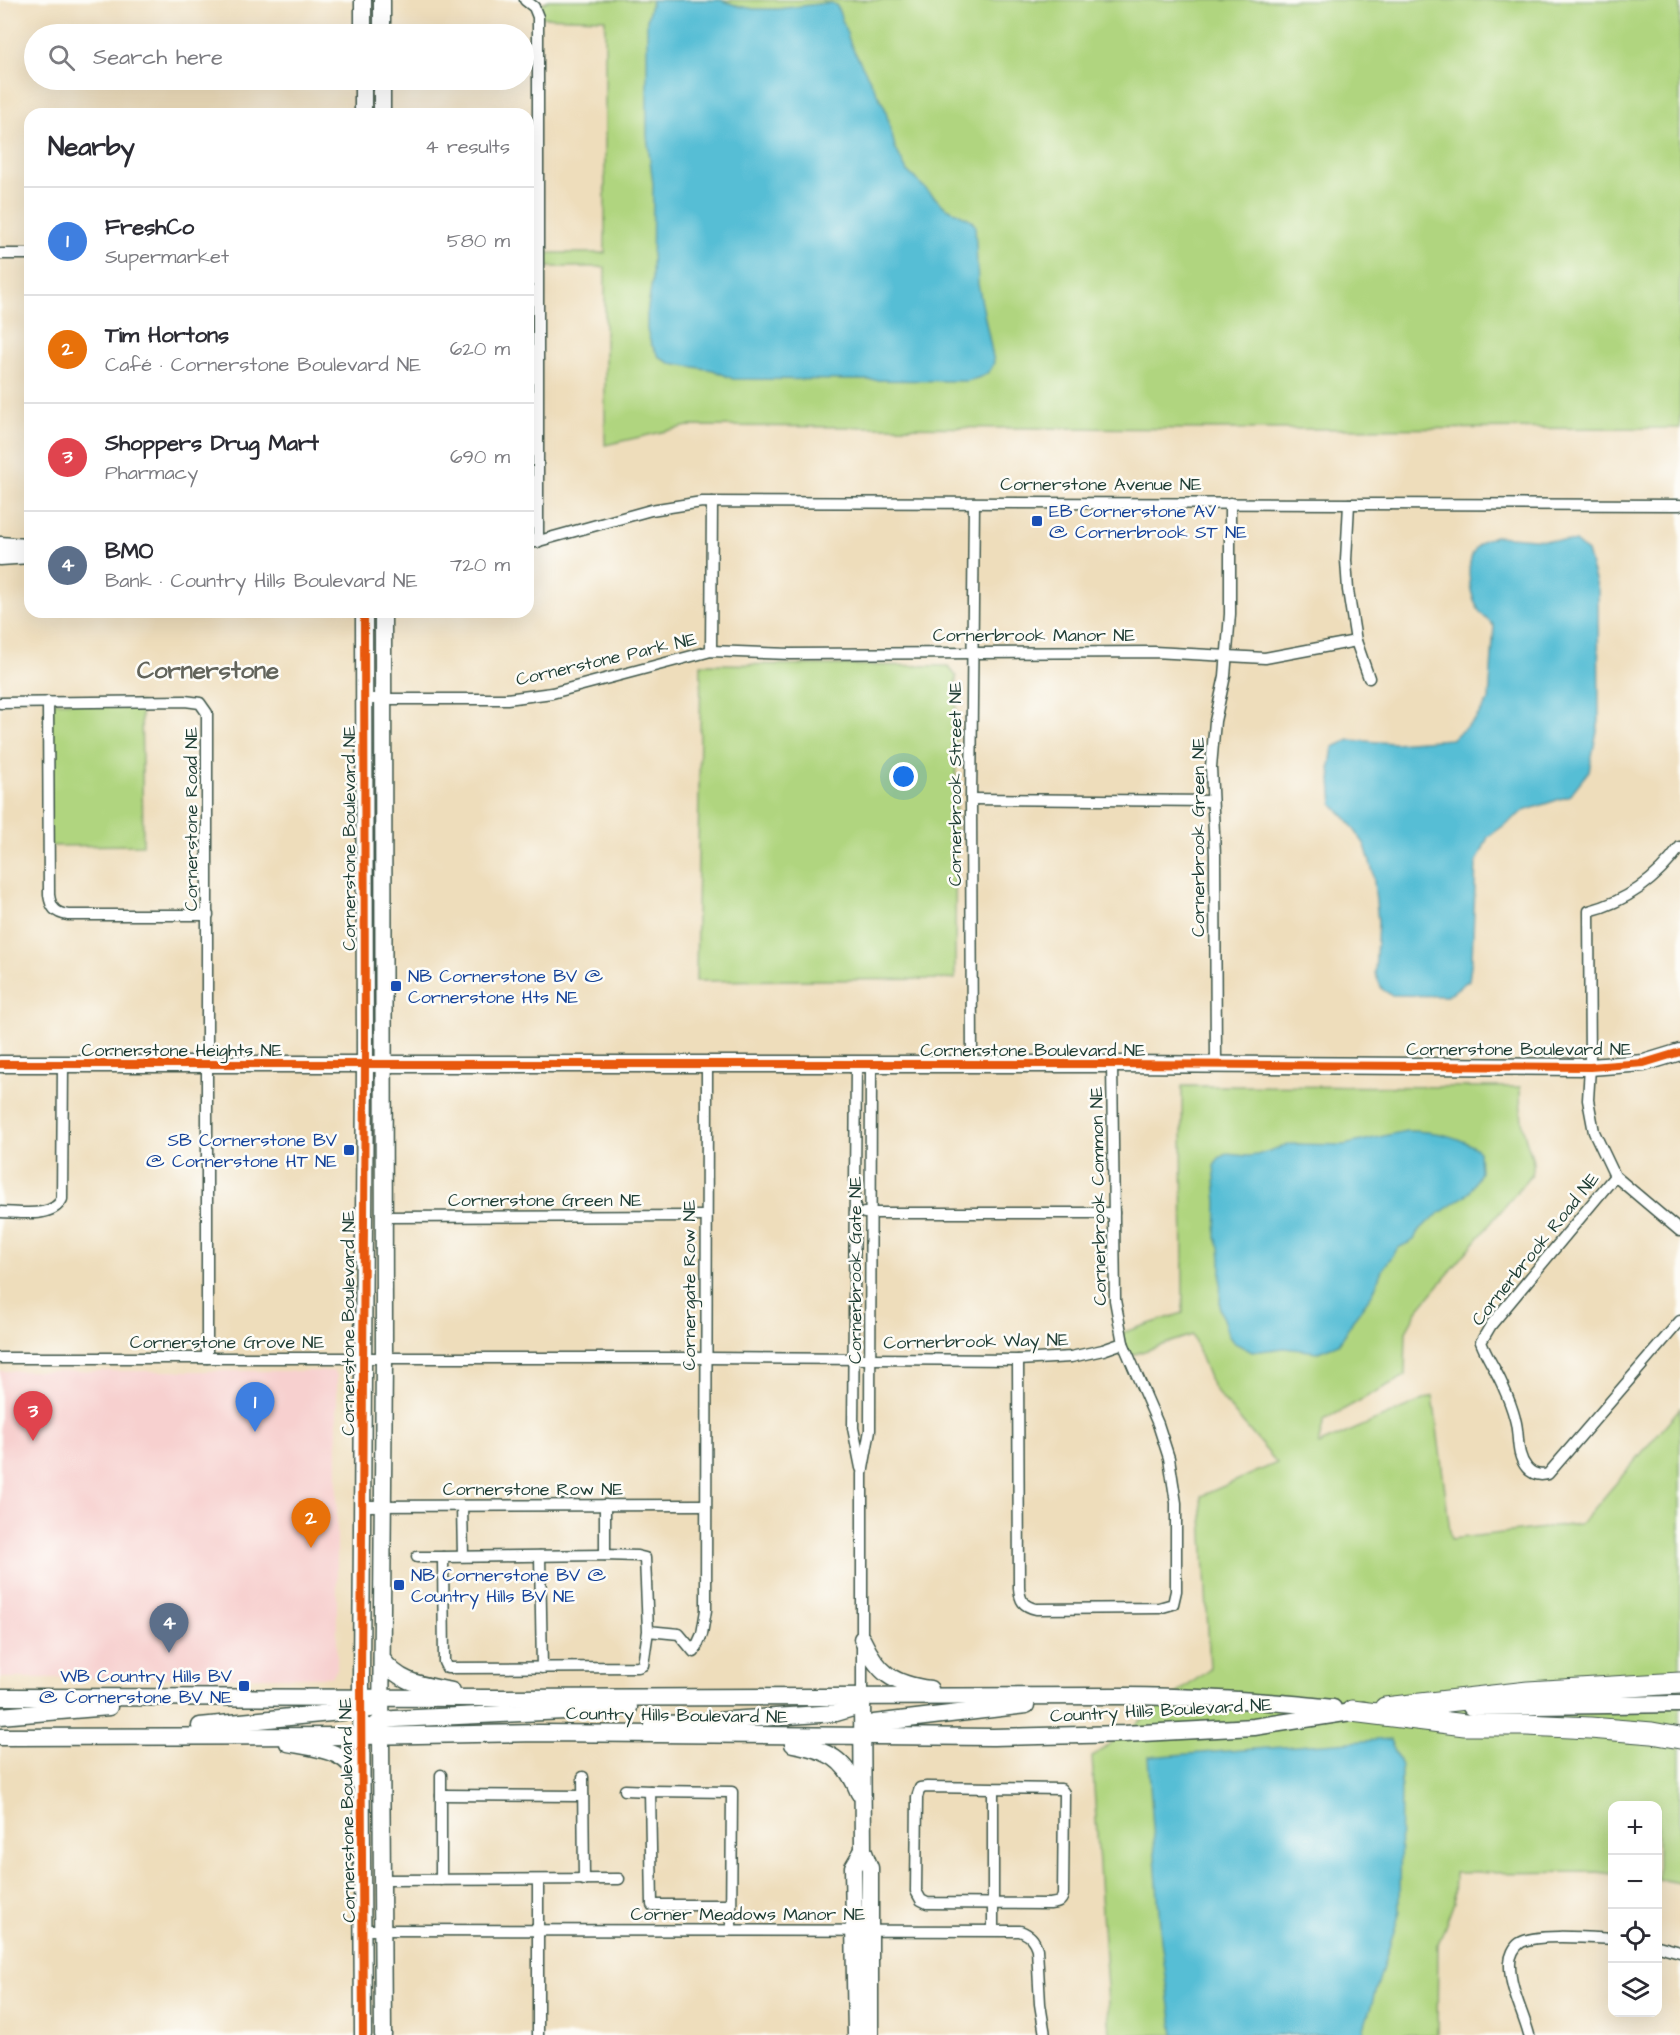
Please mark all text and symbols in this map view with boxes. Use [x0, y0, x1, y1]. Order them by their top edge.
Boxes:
search box [24, 24, 534, 90]
icon: search [45, 41, 78, 74]
text: Search here [93, 42, 223, 73]
text: Nearby [48, 129, 135, 165]
text: 4 results [425, 133, 510, 161]
text: FreshCo [105, 212, 194, 243]
text: 1 [66, 227, 69, 255]
text: 580 m [447, 227, 510, 255]
text: Supermarket [105, 243, 229, 271]
text: Tim Hortons [105, 320, 229, 351]
text: 2 [62, 335, 73, 363]
text: 620 m [450, 335, 510, 363]
text: Café · Cornerstone Boulevard NE [105, 351, 421, 379]
text: Shoppers Drug Mart [105, 428, 319, 459]
text: 3 [62, 443, 73, 471]
text: 690 m [450, 443, 510, 471]
text: Pharmacy [105, 459, 198, 487]
street label: Cornerstone Avenue NE [1000, 472, 1202, 497]
place label: EB Cornerstone AV @ Cornerbrook ST NE [1049, 499, 1247, 545]
marker: EB Cornerstone AV @ Cornerbrook ST NE [1030, 514, 1044, 528]
text: BMO [105, 536, 154, 567]
text: 4 [61, 551, 74, 579]
text: 720 m [450, 551, 510, 579]
text: Bank · Country Hills Boulevard NE [105, 567, 417, 595]
street label: Cornerbrook Manor NE [933, 623, 1135, 648]
street label: Cornerstone Park NE [513, 626, 699, 692]
district label: Cornerstone [137, 654, 279, 688]
street label: Cornerbrook Street NE [943, 681, 968, 886]
street label: Cornerstone Boulevard NE [337, 725, 362, 951]
street label: Cornerstone Road NE [179, 726, 204, 911]
street label: Cornerbrook Green NE [1186, 737, 1211, 937]
your location [889, 762, 918, 791]
place label: NB Cornerstone BV @ Cornerstone Hts NE [408, 964, 603, 1010]
marker: NB Cornerstone BV @ Cornerstone Hts NE [389, 979, 403, 993]
street label: Cornerstone Boulevard NE [1406, 1037, 1632, 1062]
street label: Cornerstone Heights NE [82, 1038, 283, 1064]
street label: Cornerstone Boulevard NE [920, 1038, 1146, 1063]
street label: Cornerbrook Common NE [1084, 1086, 1113, 1306]
place label: SB Cornerstone BV @ Cornerstone HT NE [146, 1128, 337, 1174]
marker: SB Cornerstone BV @ Cornerstone HT NE [342, 1143, 356, 1157]
street label: Cornerbrook Road NE [1466, 1167, 1605, 1331]
street label: Cornerbrook Gate NE [843, 1176, 868, 1364]
street label: Cornerstone Green NE [448, 1188, 642, 1213]
street label: Cornergate Row NE [677, 1199, 703, 1370]
street label: Cornerstone Boulevard NE [336, 1210, 361, 1436]
street label: Cornerbrook Way NE [883, 1327, 1069, 1357]
street label: Cornerstone Grove NE [130, 1330, 325, 1355]
pin: 1 [236, 1382, 274, 1432]
pin: 3 [14, 1392, 52, 1441]
street label: Cornerstone Row NE [443, 1477, 624, 1502]
pin: 2 [292, 1498, 330, 1548]
place label: NB Cornerstone BV @ Country Hills BV NE [411, 1563, 606, 1610]
marker: NB Cornerstone BV @ Country Hills BV NE [392, 1578, 406, 1592]
pin: 4 [150, 1604, 188, 1653]
place label: WB Country Hills BV @ Cornerstone BV NE [39, 1664, 232, 1710]
marker: WB Country Hills BV @ Cornerstone BV NE [237, 1679, 251, 1693]
street label: Country Hills Boulevard NE [1049, 1692, 1273, 1730]
street label: Cornerstone Boulevard NE [333, 1697, 362, 1923]
street label: Country Hills Boulevard NE [566, 1701, 789, 1731]
map controls [1608, 1801, 1662, 2017]
button: + [1608, 1801, 1662, 1855]
button: − [1608, 1855, 1662, 1909]
street label: Corner Meadows Manor NE [631, 1902, 866, 1927]
button: locate [1608, 1909, 1662, 1963]
button: layers [1608, 1963, 1662, 2017]

